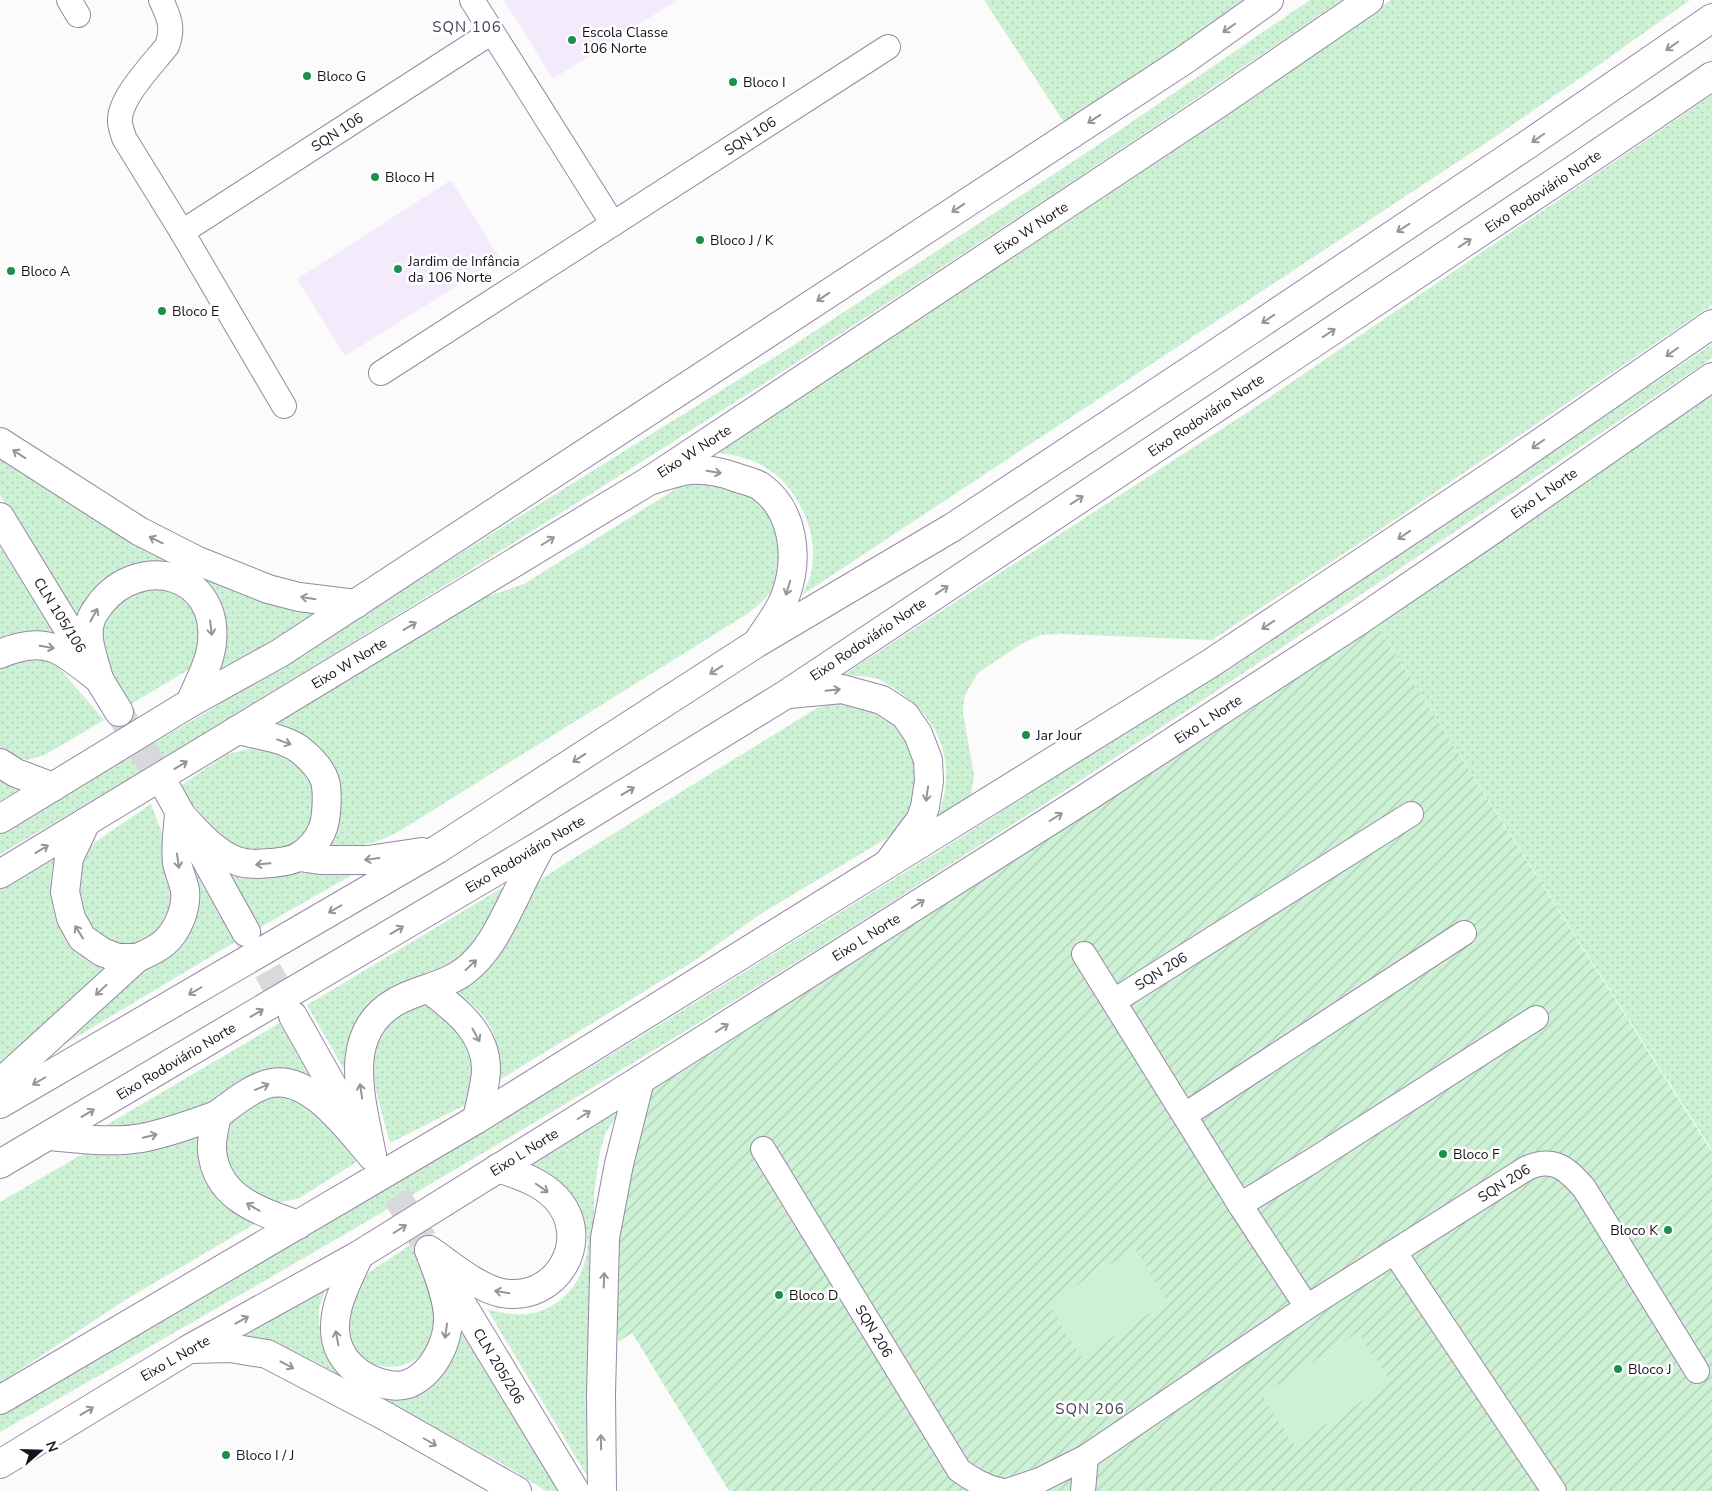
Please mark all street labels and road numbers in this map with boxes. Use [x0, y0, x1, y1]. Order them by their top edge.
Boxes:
street label: SQN 106 [308, 109, 367, 156]
street label: SQN 106 [721, 113, 780, 160]
street label: Eixo Rodoviário Norte [1482, 145, 1605, 237]
street label: Eixo W Norte [991, 197, 1072, 259]
street label: Eixo Rodoviário Norte [1145, 369, 1268, 461]
street label: Eixo W Norte [654, 420, 735, 482]
street label: Eixo L Norte [1507, 464, 1581, 523]
street label: CLN 105/106 [29, 574, 90, 656]
street label: Eixo Rodoviário Norte [807, 593, 930, 685]
street label: Eixo W Norte [308, 633, 390, 693]
street label: Eixo L Norte [1171, 690, 1246, 748]
street label: Eixo Rodoviário Norte [462, 811, 588, 898]
street label: Eixo L Norte [829, 909, 904, 966]
street label: SQN 206 [1131, 948, 1191, 995]
street label: Eixo Rodoviário Norte [113, 1018, 239, 1105]
street label: Eixo L Norte [487, 1124, 562, 1181]
street label: SQN 206 [1474, 1160, 1534, 1207]
street label: SQN 206 [850, 1301, 897, 1361]
street label: CLN 205/206 [468, 1325, 529, 1408]
street label: Eixo L Norte [137, 1331, 213, 1386]

